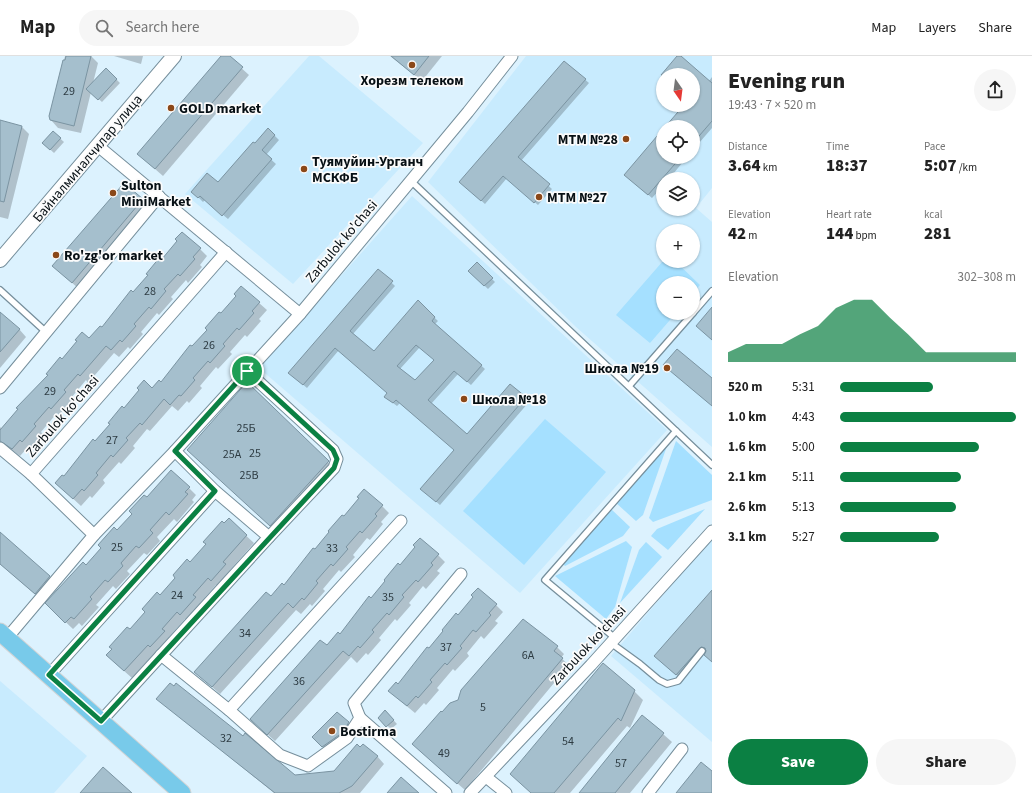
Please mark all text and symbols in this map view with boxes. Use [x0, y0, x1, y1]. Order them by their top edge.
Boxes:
search box [79, 10, 359, 46]
text: Map [20, 14, 55, 41]
icon: search [93, 17, 115, 39]
text: Search here [125, 17, 199, 38]
text: Map [871, 18, 896, 38]
text: Layers [918, 18, 956, 38]
text: Share [978, 18, 1012, 38]
marker: Хорезм телеком [407, 60, 417, 70]
text: Evening run [728, 65, 845, 97]
north arrow [656, 68, 700, 112]
map controls [656, 68, 700, 320]
button: share [974, 69, 1016, 111]
place label: Хорезм телеком [361, 71, 463, 91]
house number: 29 [63, 83, 75, 100]
street label: Байналминалчилар улица [28, 90, 147, 227]
text: 19:43 · 7 × 520 m [728, 96, 816, 114]
place label: GOLD market [179, 99, 262, 119]
marker: GOLD market [166, 103, 176, 113]
button: locate [656, 120, 700, 164]
place label: MTM №28 [558, 130, 618, 150]
marker: MTM №28 [621, 134, 631, 144]
text: Distance [728, 139, 767, 154]
text: Time [826, 139, 849, 154]
text: Pace [924, 139, 946, 154]
place label: Туямуйин-Урганч МСКФБ [312, 152, 423, 188]
text: 3.64 [728, 154, 761, 178]
text: 18:37 [826, 154, 868, 178]
text: 5:07 [924, 154, 957, 178]
text: km [761, 160, 777, 175]
text: /km [957, 160, 977, 175]
marker: Туямуйин-Урганч МСКФБ [299, 164, 309, 174]
button: layers [656, 172, 700, 216]
place label: Sulton MiniMarket [121, 176, 191, 212]
marker: Sulton MiniMarket [108, 188, 118, 198]
place label: MTM №27 [547, 188, 607, 208]
marker: MTM №27 [534, 192, 544, 202]
street label: Zarbulok ko'chasi [301, 196, 382, 287]
text: Elevation [728, 207, 771, 222]
text: Heart rate [826, 207, 872, 222]
text: kcal [924, 207, 943, 222]
text: 42 [728, 222, 746, 246]
text: 144 [826, 222, 853, 246]
text: 281 [924, 222, 951, 246]
button: + [656, 224, 700, 268]
text: m [746, 228, 757, 243]
text: bpm [853, 228, 877, 243]
place label: Ro'zg'or market [64, 246, 164, 266]
marker: Ro'zg'or market [51, 250, 61, 260]
text: Elevation [728, 268, 779, 286]
text: 302–308 m [958, 268, 1016, 286]
button: − [656, 276, 700, 320]
house number: 28 [144, 283, 156, 300]
house number: 26 [203, 337, 215, 354]
pin [230, 354, 264, 388]
place label: Школа №19 [585, 359, 659, 379]
icon: arrive [236, 360, 258, 382]
marker: Школа №19 [662, 363, 672, 373]
street label: Zarbulok ko'chasi [21, 371, 104, 462]
text: 520 m [728, 378, 762, 396]
text: 5:31 [792, 378, 815, 396]
house number: 29 [44, 383, 56, 400]
place label: Школа №18 [472, 390, 546, 410]
marker: Школа №18 [459, 394, 469, 404]
text: 1.0 km [728, 408, 767, 426]
text: 4:43 [792, 408, 815, 426]
house number: 25Б [237, 420, 255, 437]
house number: 27 [106, 432, 118, 449]
text: 1.6 km [728, 438, 767, 456]
text: 5:00 [792, 438, 815, 456]
house number: 25 [249, 445, 261, 462]
house number: 25А [223, 446, 242, 463]
house number: 25В [240, 467, 258, 484]
text: 2.1 km [728, 468, 767, 486]
text: 5:11 [792, 468, 815, 486]
text: 2.6 km [728, 498, 767, 516]
text: 5:13 [792, 498, 815, 516]
text: 3.1 km [728, 528, 767, 546]
text: 5:27 [792, 528, 815, 546]
house number: 25 [111, 539, 123, 556]
house number: 33 [326, 540, 338, 557]
house number: 24 [171, 587, 183, 604]
house number: 35 [382, 589, 394, 606]
street label: Zarbulok ko'chasi [546, 601, 631, 690]
house number: 34 [239, 625, 251, 642]
house number: 37 [440, 639, 452, 656]
house number: 6A [522, 647, 535, 664]
house number: 36 [293, 673, 305, 690]
house number: 5 [480, 699, 486, 716]
place label: Bostirma [340, 722, 396, 742]
marker: Bostirma [327, 726, 337, 736]
house number: 32 [220, 730, 232, 747]
house number: 54 [562, 733, 574, 750]
button: Save [728, 739, 868, 785]
button: Share [876, 739, 1016, 785]
house number: 49 [438, 745, 450, 762]
house number: 57 [615, 755, 627, 772]

